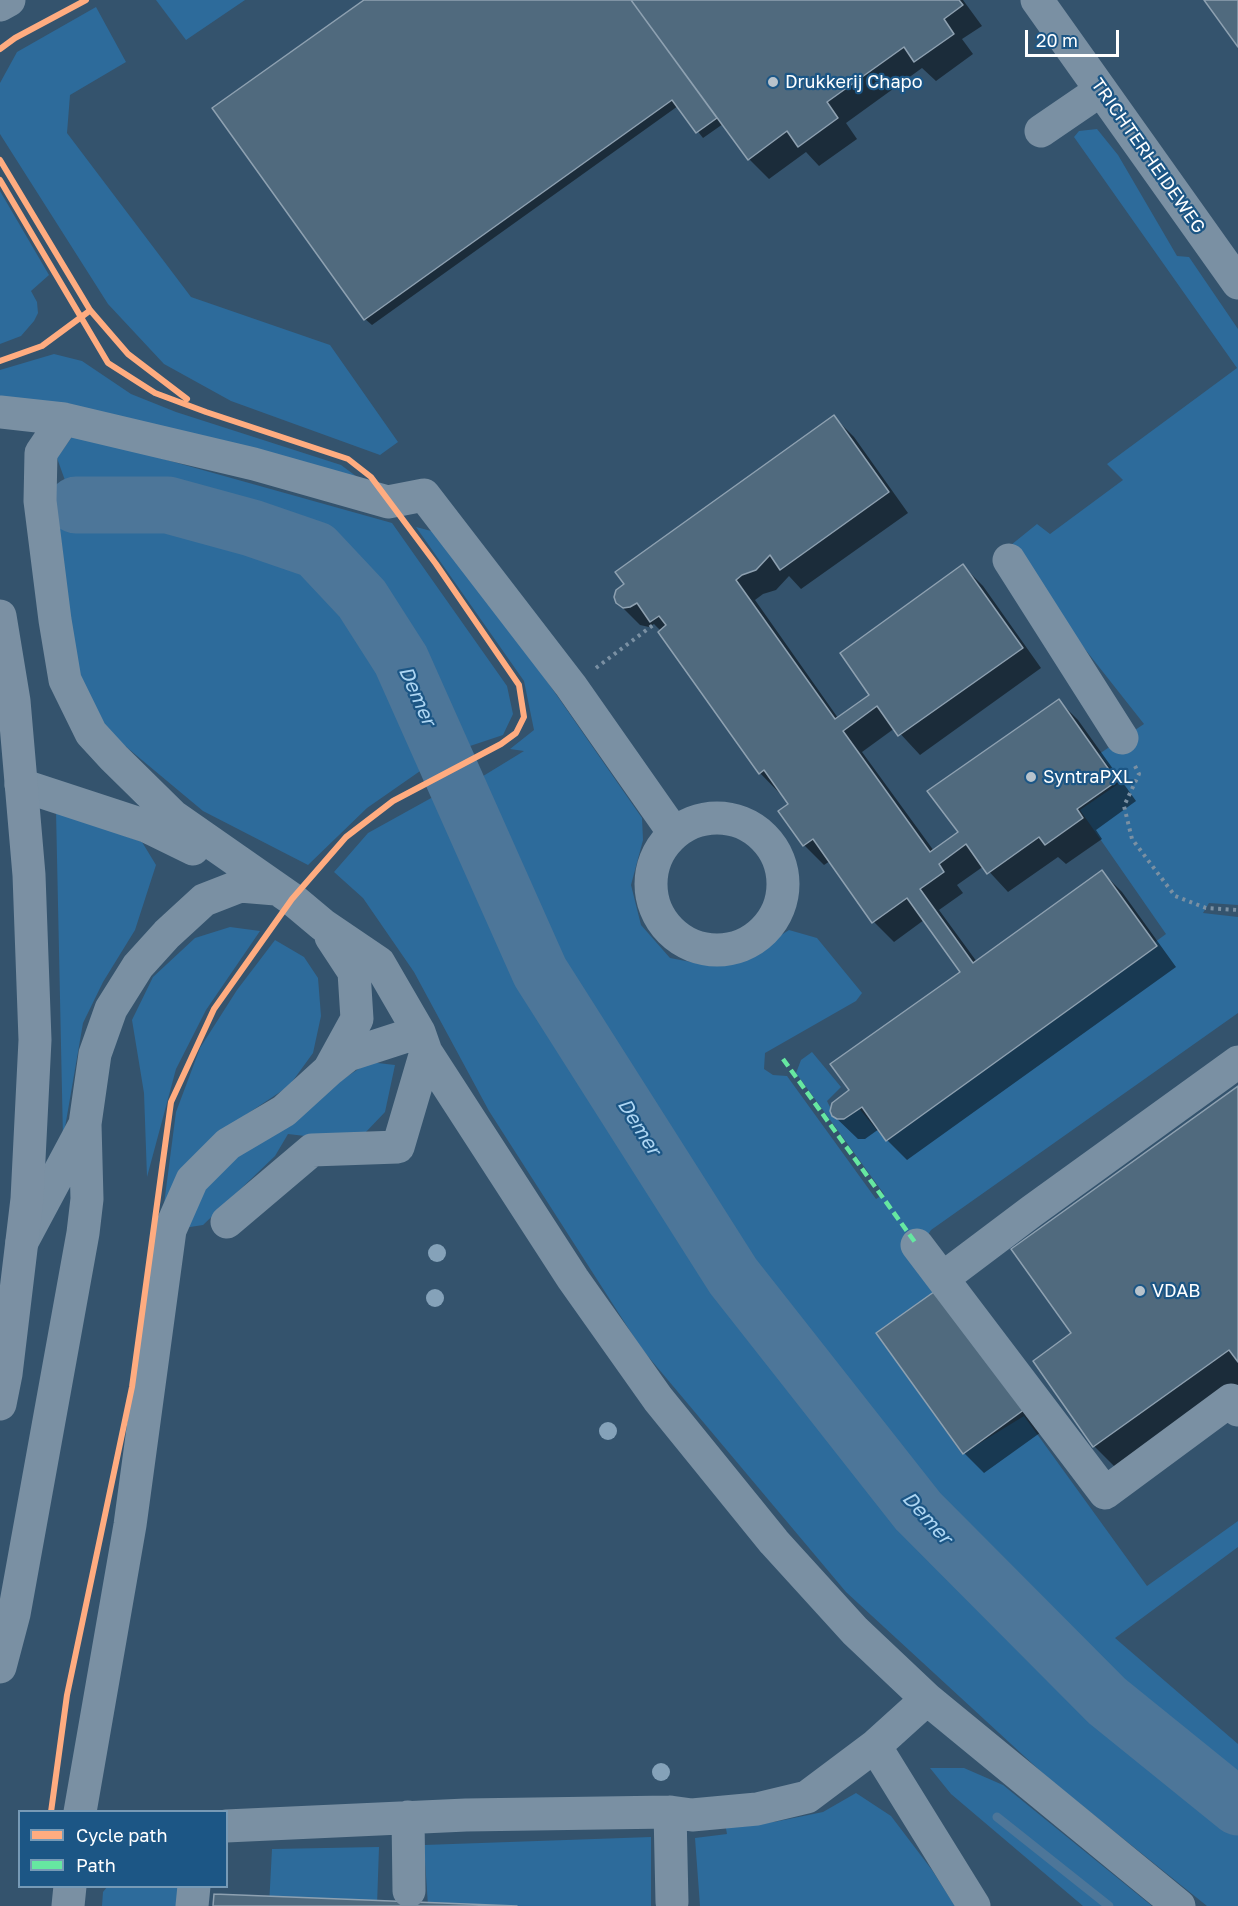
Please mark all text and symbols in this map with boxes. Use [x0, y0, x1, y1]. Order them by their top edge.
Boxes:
scale bar [1028, 18, 1122, 56]
text: 20 m [1036, 29, 1078, 51]
place label: Drukkerij Chapo [785, 71, 922, 93]
street label: TRICHTERHEIDEWEG [1086, 74, 1210, 238]
marker: Drukkerij Chapo [766, 75, 780, 89]
water label: Demer [393, 662, 441, 730]
place label: SyntraPXL [1043, 766, 1133, 788]
marker: SyntraPXL [1024, 770, 1038, 784]
water label: Demer [612, 1094, 666, 1160]
place label: VDAB [1152, 1280, 1200, 1302]
marker: VDAB [1133, 1284, 1147, 1298]
water label: Demer [897, 1487, 957, 1549]
legend [18, 1810, 228, 1888]
text: Cycle path [76, 1824, 168, 1846]
text: Path [76, 1854, 116, 1876]

